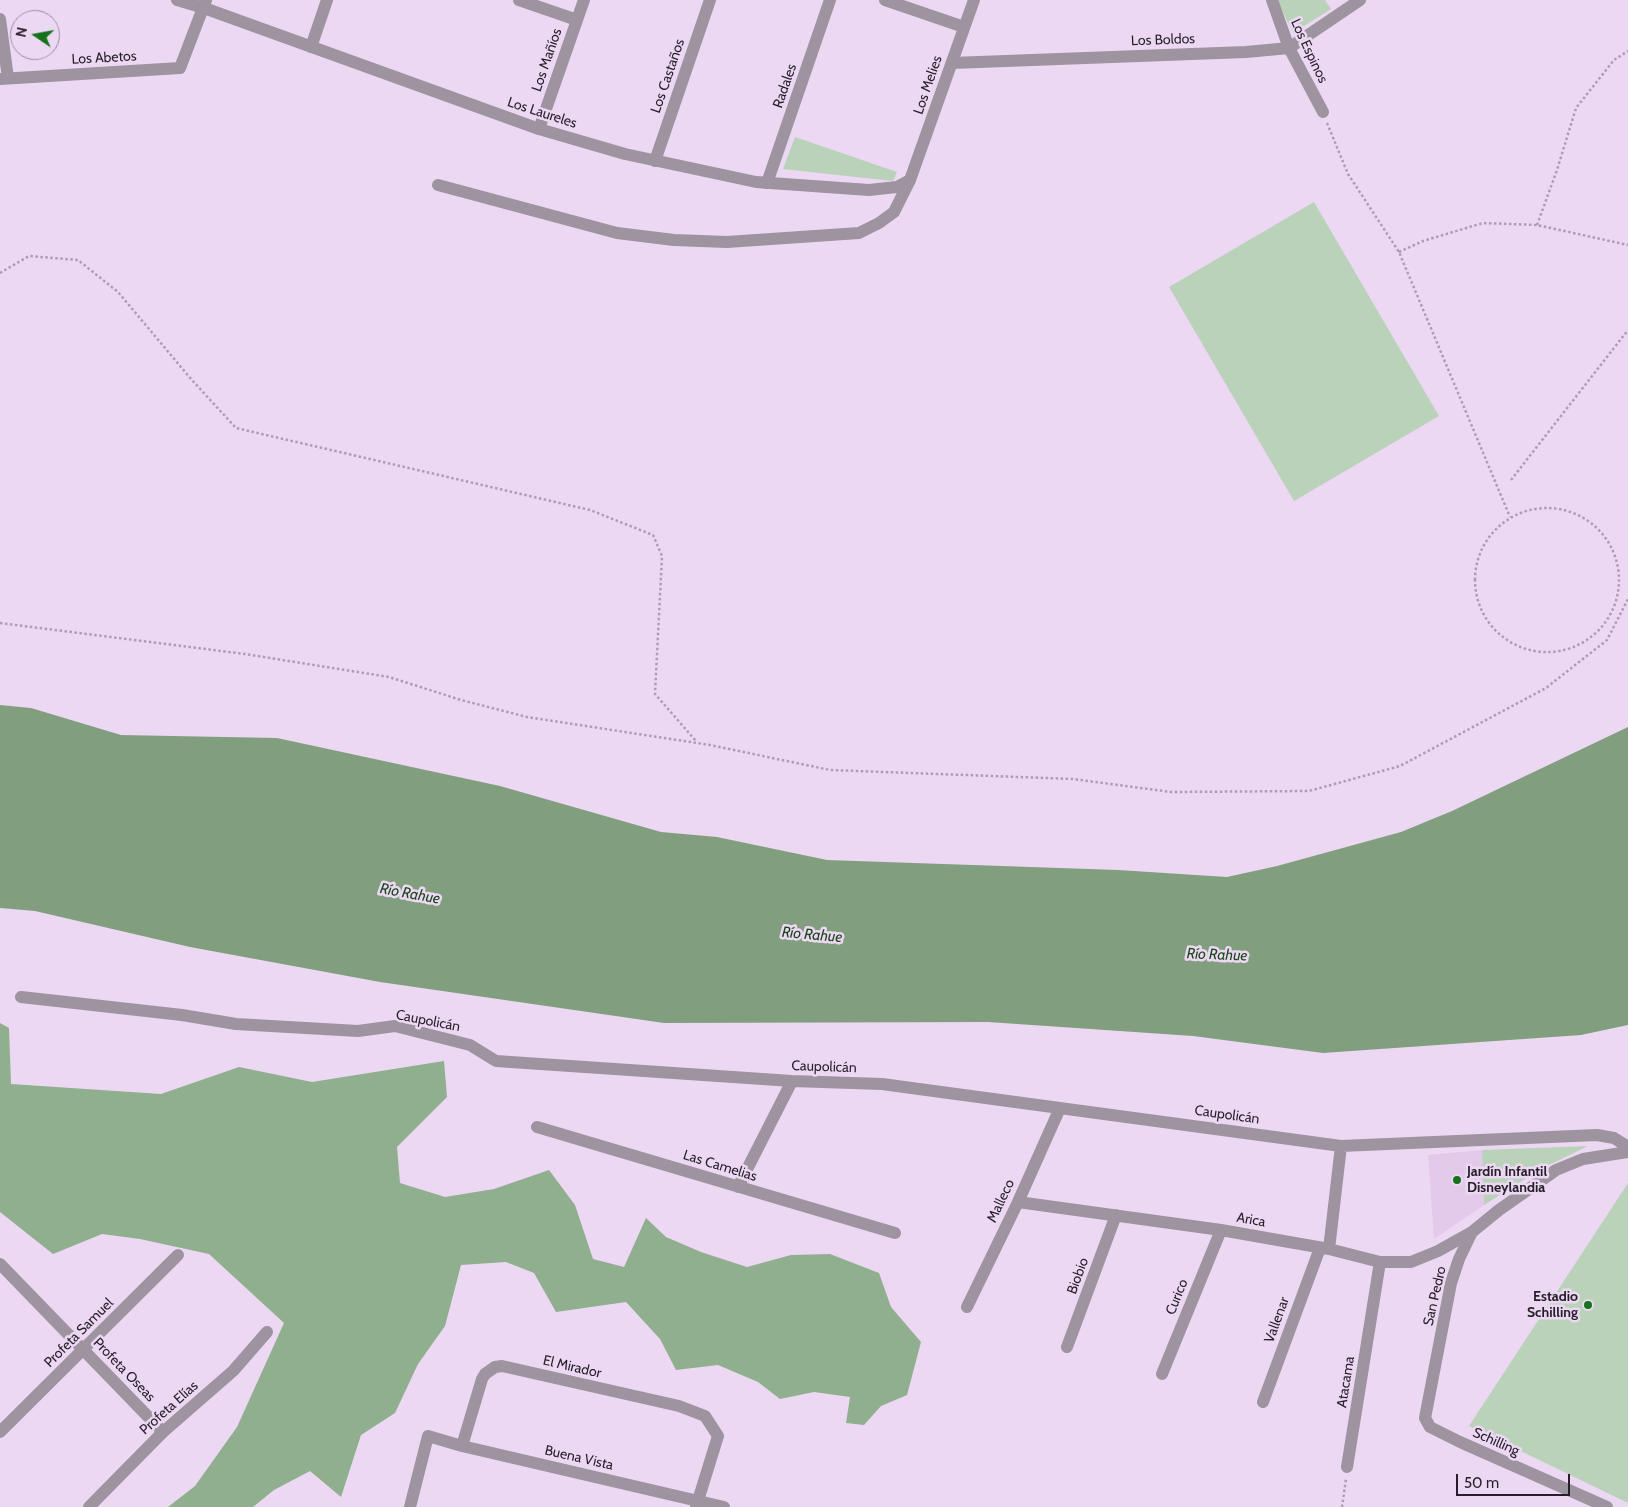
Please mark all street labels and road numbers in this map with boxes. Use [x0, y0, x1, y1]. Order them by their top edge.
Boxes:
street label: Los Espinos [1287, 16, 1331, 86]
street label: Los Mañíos [528, 26, 566, 94]
street label: Los Boldos [1131, 30, 1195, 50]
street label: Los Castaños [647, 37, 689, 115]
street label: Los Abetos [71, 48, 137, 68]
street label: Los Melies [910, 53, 946, 117]
street label: Radales [770, 62, 800, 110]
street label: Los Laureles [505, 94, 579, 132]
street label: Caupolicán [394, 1007, 462, 1035]
street label: Caupolicán [791, 1057, 857, 1077]
street label: Caupolicán [1193, 1102, 1261, 1128]
street label: Las Camelias [681, 1147, 759, 1185]
street label: Malleco [984, 1177, 1018, 1225]
street label: Arica [1235, 1209, 1267, 1231]
street label: Biobio [1064, 1256, 1092, 1296]
street label: San Pedro [1420, 1265, 1450, 1327]
street label: Curico [1162, 1277, 1192, 1317]
street label: Profeta Samuel [41, 1295, 117, 1371]
street label: Vallenar [1261, 1295, 1293, 1345]
street label: Profeta Oseas [89, 1335, 159, 1405]
street label: El Mirador [541, 1352, 603, 1382]
street label: Atacama [1334, 1355, 1358, 1409]
street label: Profeta Elías [136, 1377, 202, 1439]
street label: Schilling [1470, 1424, 1522, 1460]
street label: Buena Vista [543, 1442, 615, 1474]

